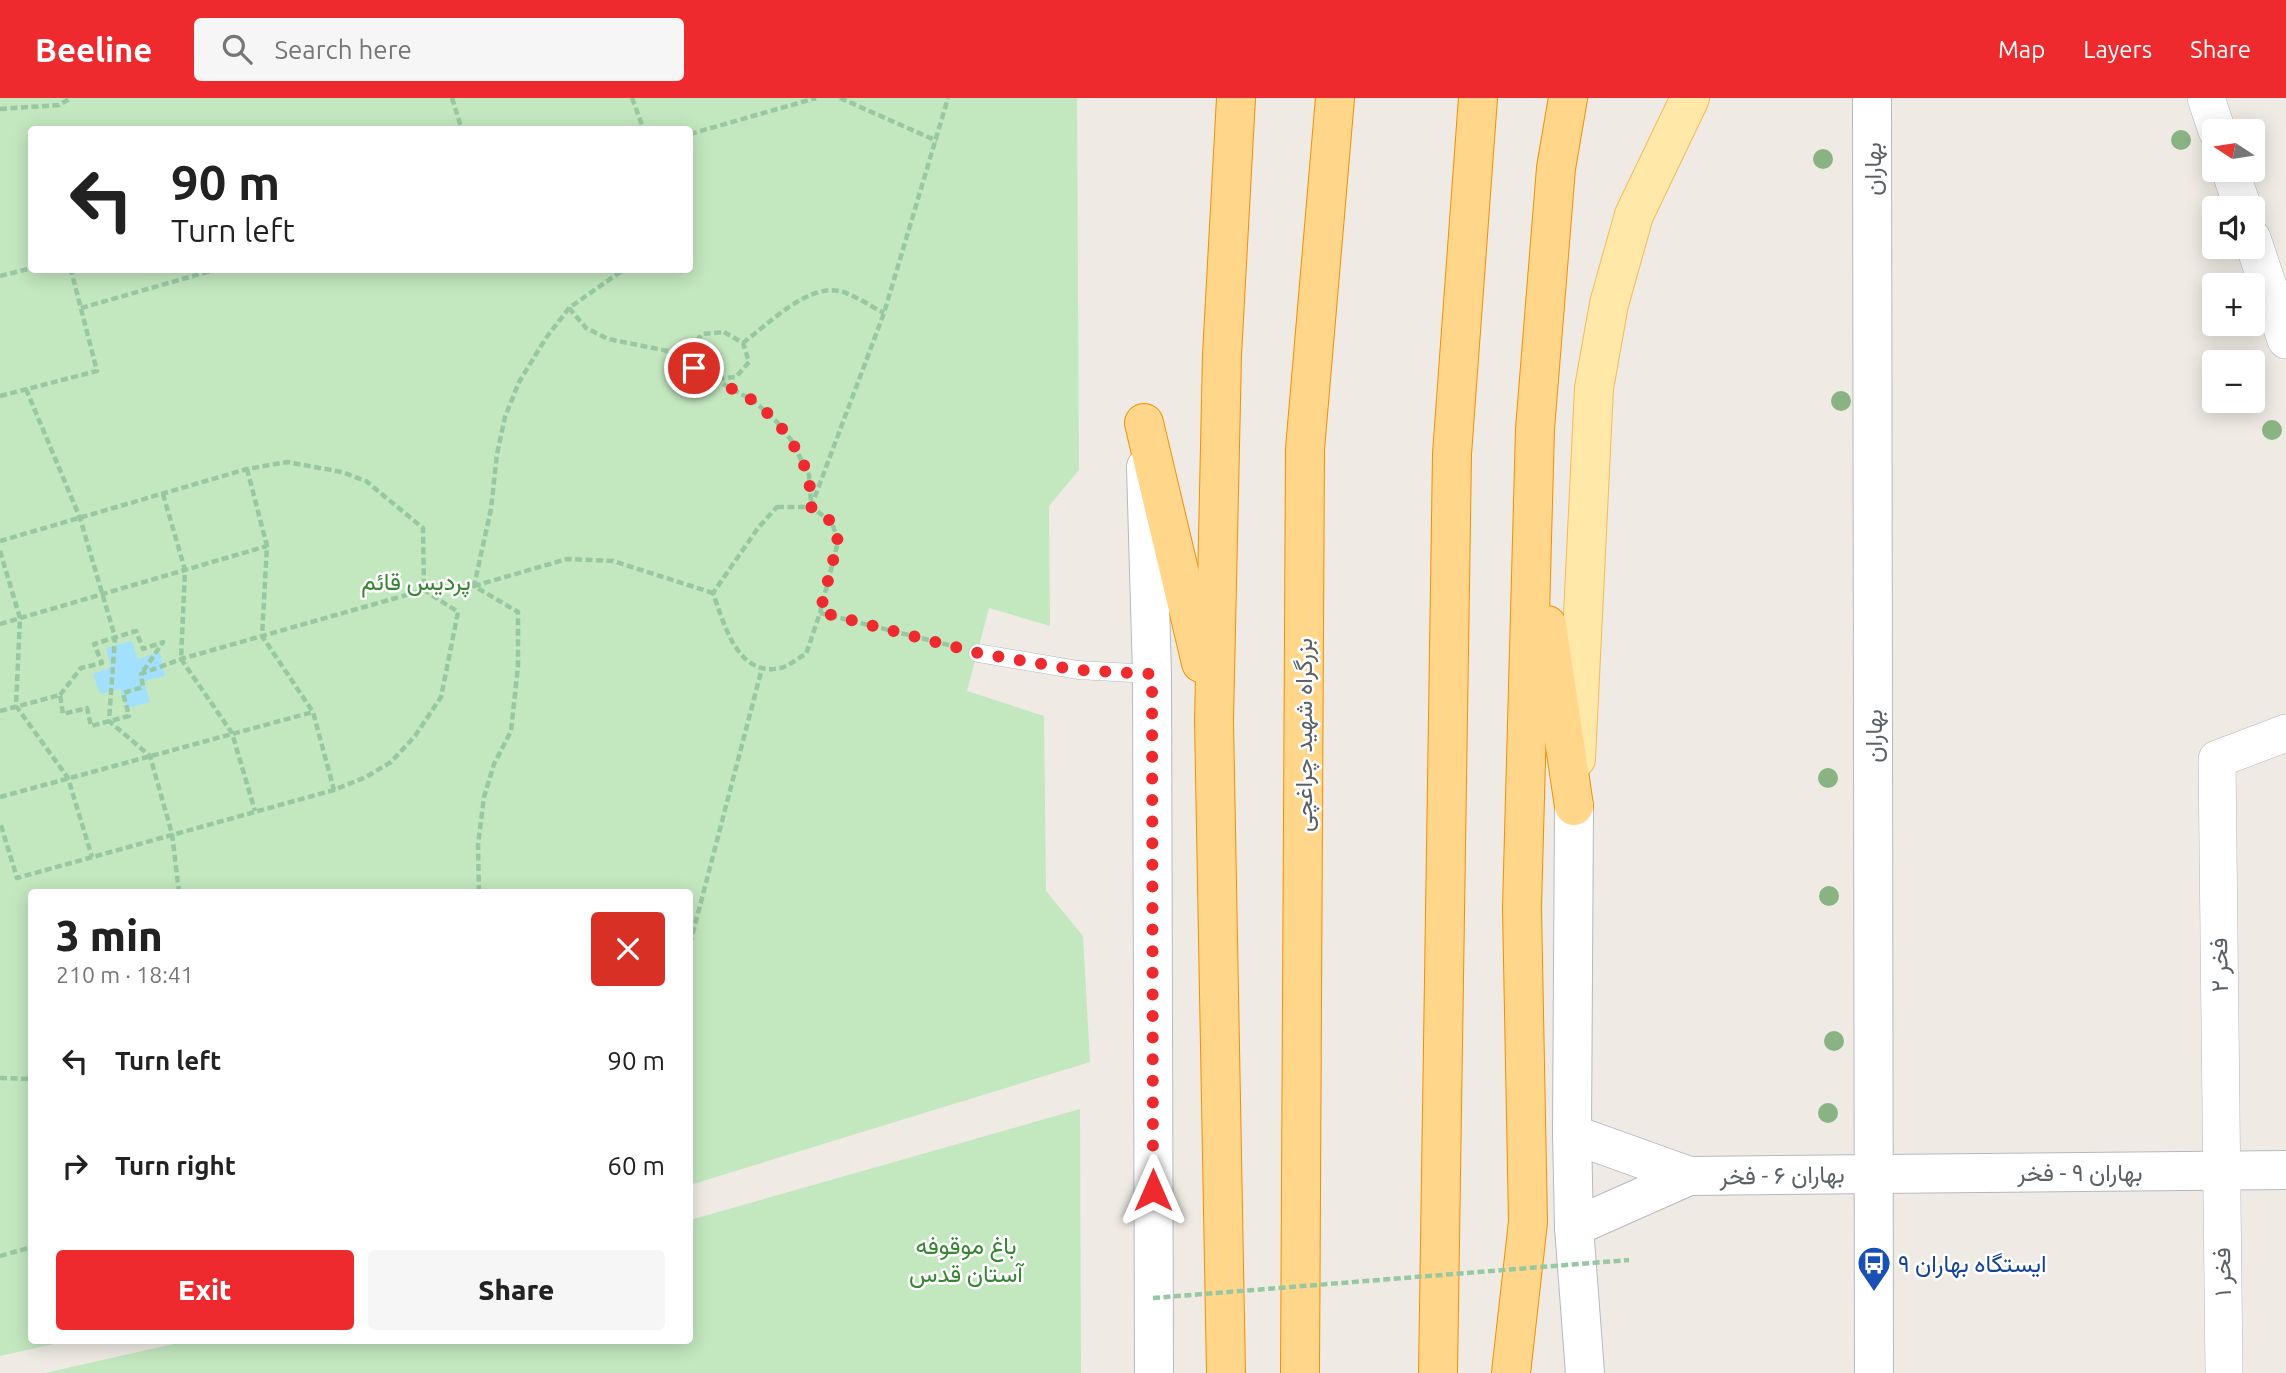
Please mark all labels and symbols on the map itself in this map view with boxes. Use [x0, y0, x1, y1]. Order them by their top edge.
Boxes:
north arrow [2202, 119, 2264, 182]
street label: بهاران [1859, 142, 1888, 196]
pin [664, 338, 724, 398]
park label: پردیس قائم [361, 568, 471, 598]
street label: بزرگراه شهید چراغچی [1290, 638, 1320, 832]
street label: بهاران [1860, 709, 1889, 763]
street label: فخر ۲ [2205, 937, 2235, 993]
position arrow [1116, 1153, 1190, 1227]
street label: بهاران ۹ - فخر [2016, 1159, 2143, 1188]
street label: بهاران ۶ - فخر [1718, 1160, 1845, 1192]
park label: باغ موقوفه آستان قدس [909, 1232, 1025, 1288]
bus stop icon: ایستگاه بهاران ۹ [1855, 1244, 1893, 1293]
street label: فخر ۱ [2208, 1247, 2238, 1297]
place label: ایستگاه بهاران ۹ [1898, 1250, 2046, 1279]

